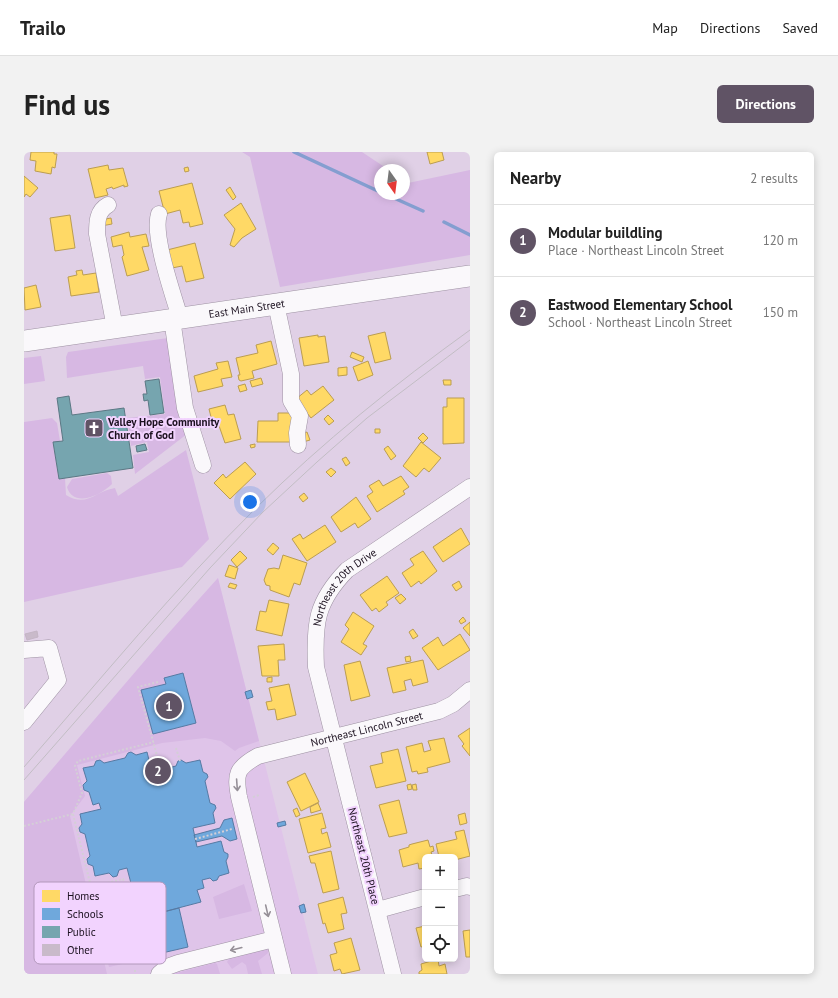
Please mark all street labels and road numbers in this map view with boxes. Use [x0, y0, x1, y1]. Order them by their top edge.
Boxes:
street label: East Main Street [208, 296, 286, 321]
street label: Northeast 20th Drive [310, 545, 379, 627]
street label: Northeast Lincoln Street [309, 708, 424, 750]
street label: Northeast 20th Place [345, 806, 383, 906]

